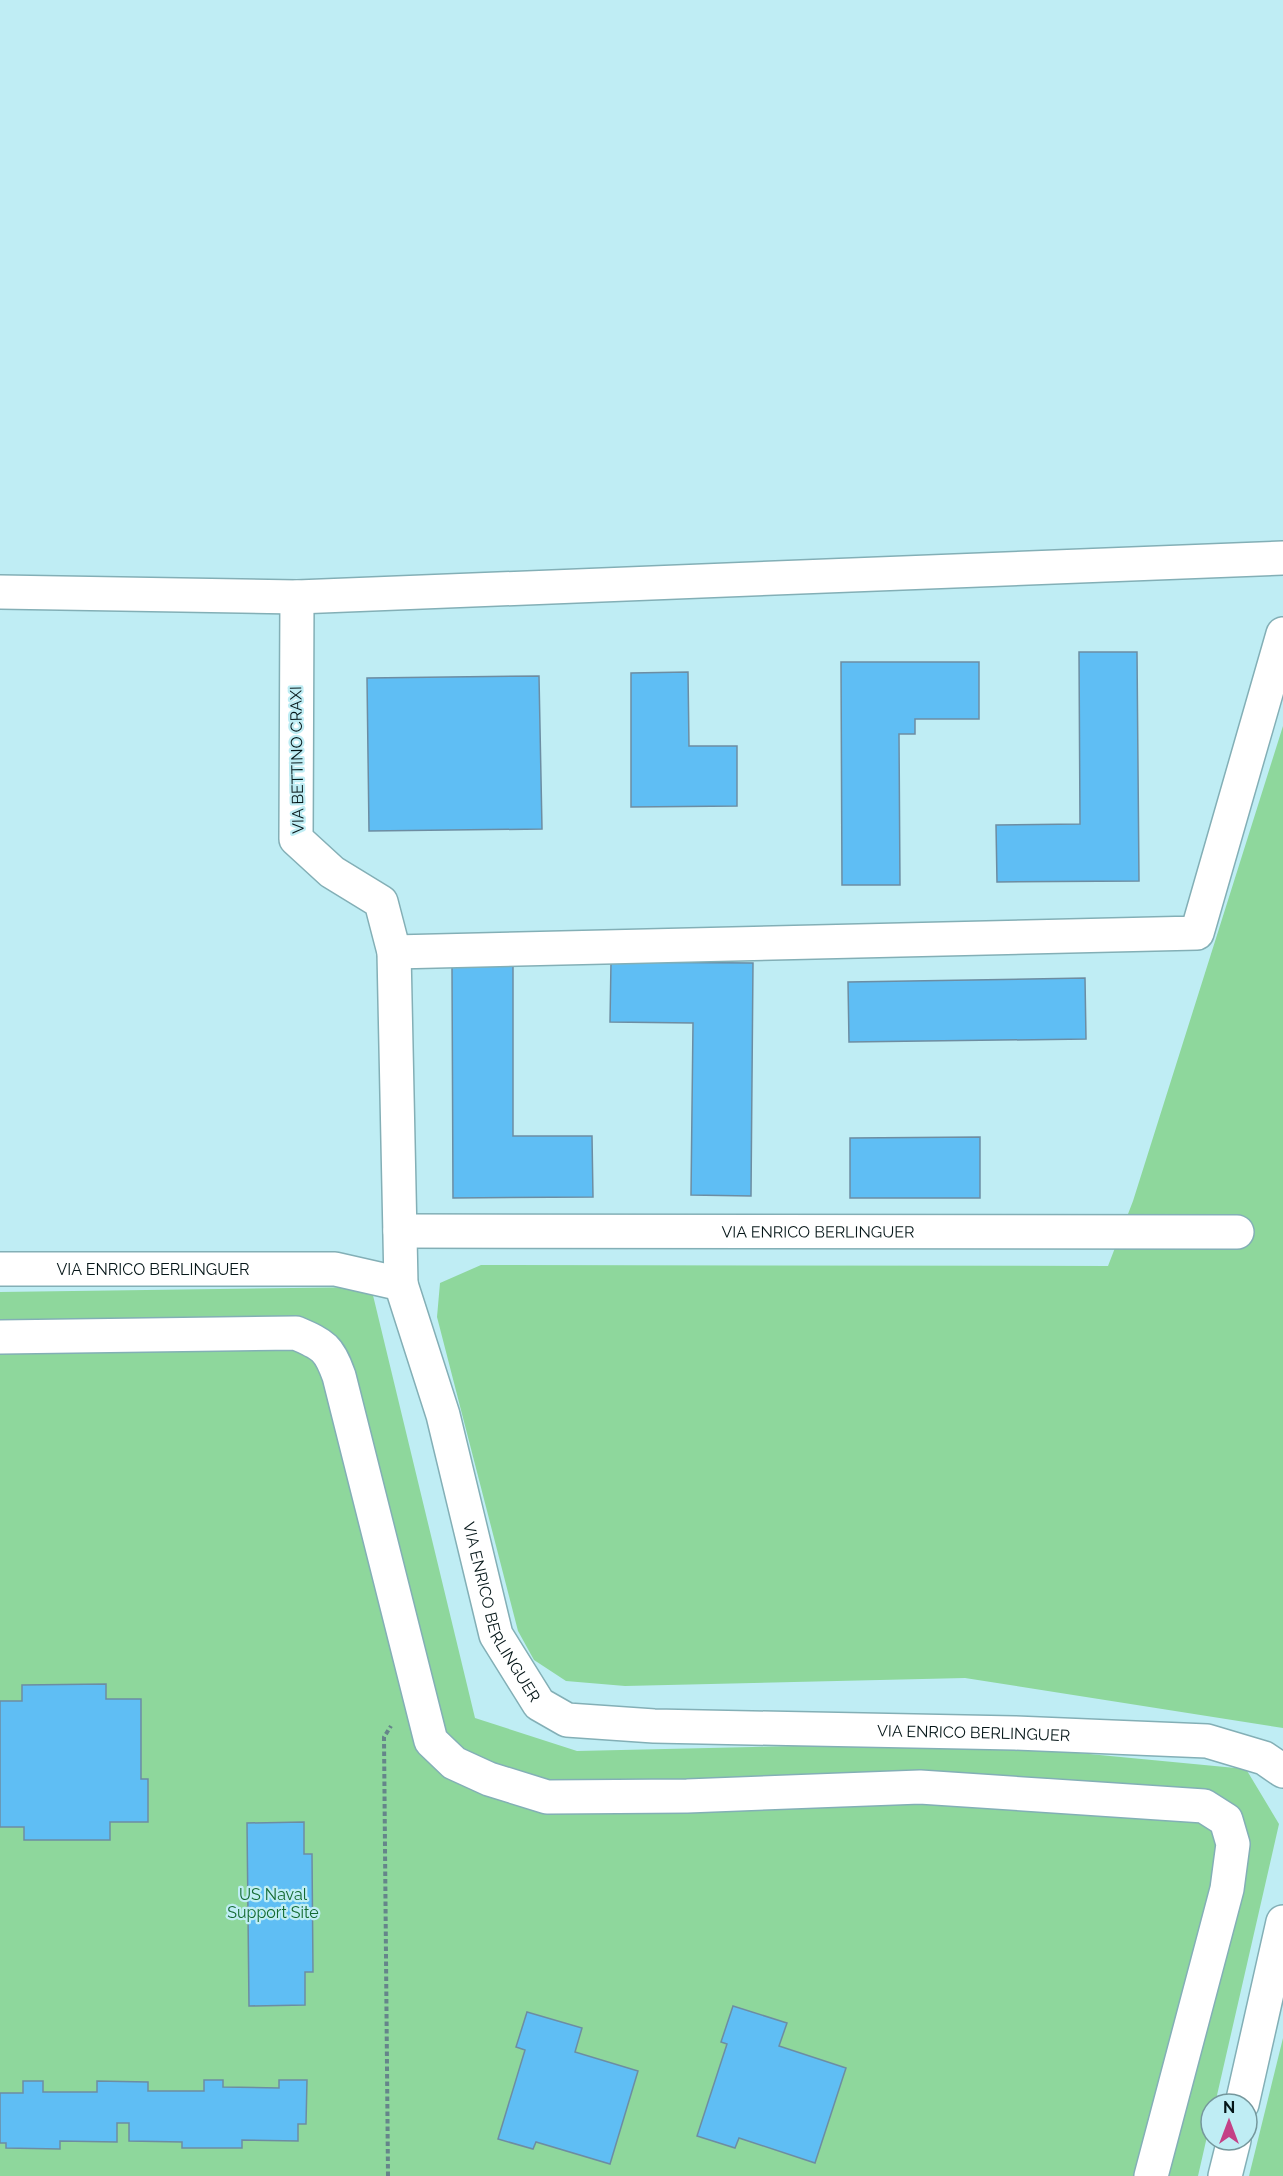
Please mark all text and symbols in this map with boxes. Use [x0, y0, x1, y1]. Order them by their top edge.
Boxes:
street label: VIA BETTINO CRAXI [286, 686, 308, 834]
street label: VIA ENRICO BERLINGUER [721, 1222, 915, 1241]
street label: VIA ENRICO BERLINGUER [56, 1260, 250, 1279]
street label: VIA ENRICO BERLINGUER [460, 1520, 545, 1705]
street label: VIA ENRICO BERLINGUER [877, 1721, 1071, 1745]
park label: US Naval Support Site [227, 1885, 319, 1922]
north arrow [1199, 2092, 1259, 2152]
text: N [1223, 2098, 1235, 2117]

